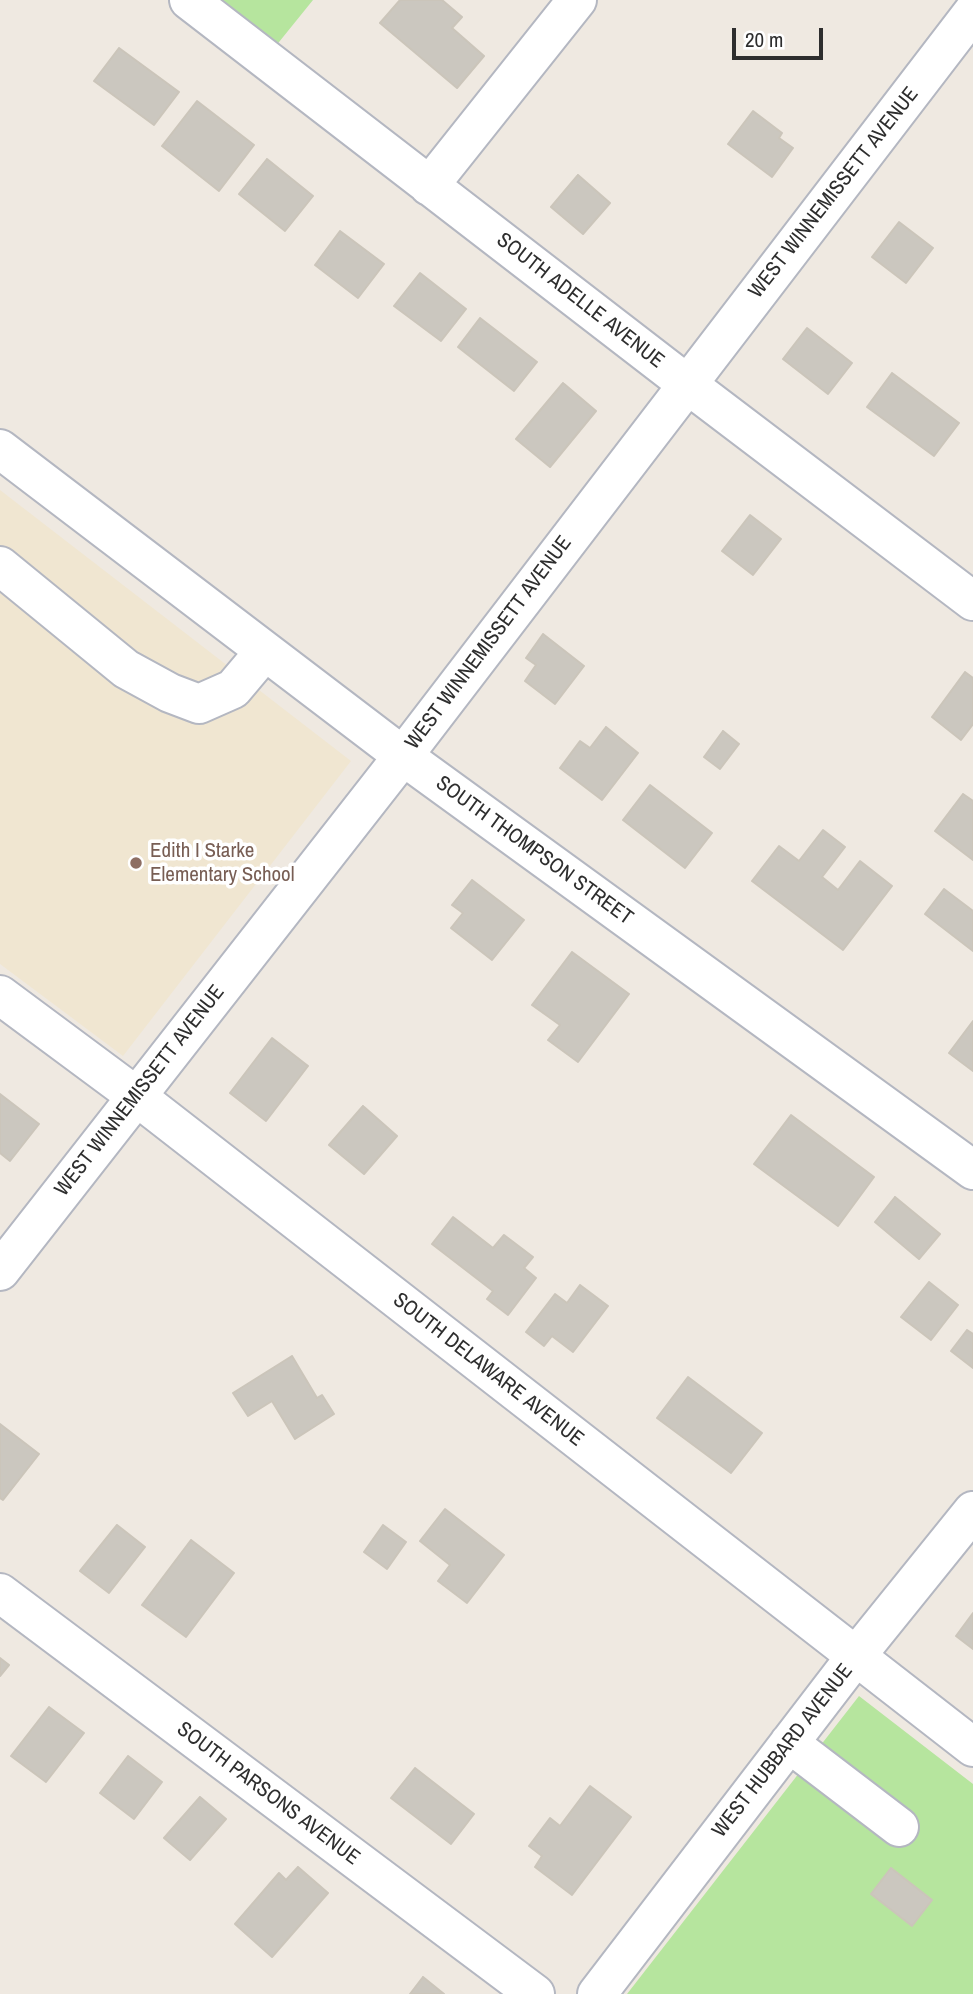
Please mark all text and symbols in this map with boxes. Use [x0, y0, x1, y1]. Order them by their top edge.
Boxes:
scale bar [735, 14, 826, 58]
text: 20 m [745, 25, 783, 54]
street label: WEST WINNEMISSETT AVENUE [744, 82, 924, 304]
street label: SOUTH ADELLE AVENUE [491, 228, 669, 374]
street label: WEST WINNEMISSETT AVENUE [400, 531, 578, 755]
street label: SOUTH THOMPSON STREET [431, 771, 637, 931]
place label: Edith I Starke Elementary School [150, 838, 295, 888]
marker: Edith I Starke Elementary School [128, 855, 144, 871]
street label: WEST WINNEMISSETT AVENUE [50, 980, 230, 1202]
street label: SOUTH DELAWARE AVENUE [388, 1288, 588, 1452]
street label: WEST HUBBARD AVENUE [707, 1659, 859, 1843]
street label: SOUTH PARSONS AVENUE [172, 1717, 364, 1871]

